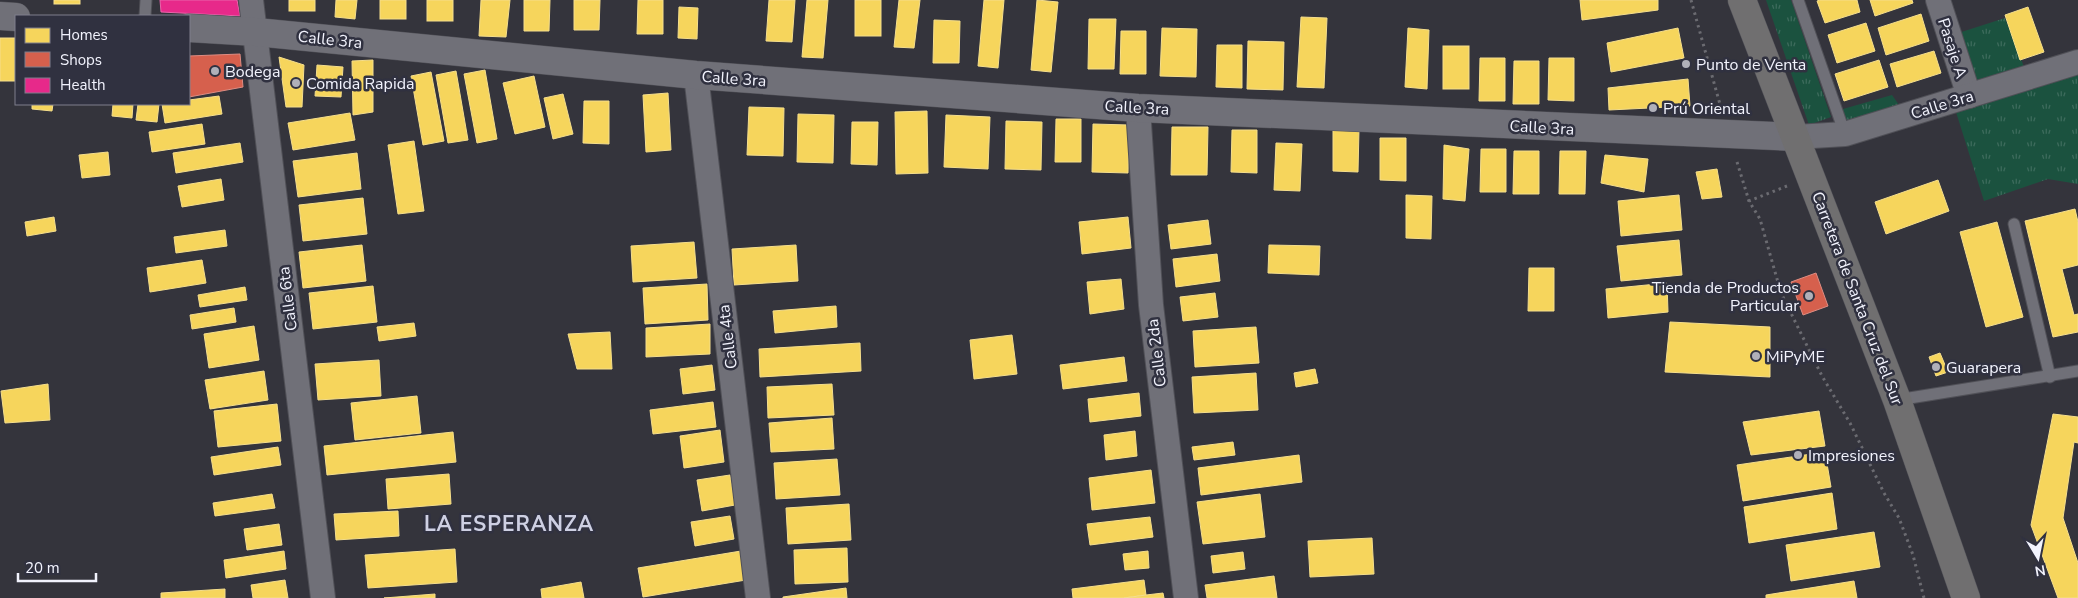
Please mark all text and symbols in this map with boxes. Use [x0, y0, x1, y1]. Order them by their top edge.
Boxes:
legend [15, 15, 190, 105]
street label: Pasaje A [1932, 15, 1972, 82]
text: Homes [60, 25, 108, 45]
street label: Calle 3ra [297, 26, 363, 54]
text: Shops [60, 50, 102, 70]
place label: Punto de Venta [1696, 54, 1806, 76]
marker: Punto de Venta [1680, 58, 1692, 70]
place label: Bodega [225, 61, 280, 83]
marker: Bodega [209, 65, 221, 77]
street label: Calle 3ra [701, 66, 767, 92]
place label: Comida Rapida [306, 73, 414, 95]
text: Health [60, 75, 105, 95]
marker: Comida Rapida [290, 77, 302, 89]
street label: Calle 3ra [1908, 85, 1976, 125]
street label: Calle 3ra [1104, 95, 1170, 121]
place label: Prú Oriental [1663, 98, 1750, 120]
marker: Prú Oriental [1647, 102, 1659, 114]
street label: Calle 3ra [1509, 115, 1575, 141]
street label: Carretera de Santa Cruz del Sur [1806, 188, 1908, 408]
street label: Calle 6ta [273, 265, 303, 332]
place label: Tienda de Productos Particular [1652, 277, 1799, 317]
marker: Tienda de Productos Particular [1803, 290, 1815, 302]
street label: Calle 4ta [713, 303, 743, 370]
street label: Calle 2da [1142, 318, 1172, 388]
place label: MiPyME [1766, 346, 1825, 368]
marker: MiPyME [1750, 350, 1762, 362]
place label: Guarapera [1946, 357, 2021, 379]
marker: Guarapera [1930, 361, 1942, 373]
place label: Impresiones [1808, 445, 1895, 467]
marker: Impresiones [1792, 449, 1804, 461]
district label: LA ESPERANZA [424, 510, 594, 538]
north arrow [2013, 533, 2063, 583]
scale bar [18, 550, 95, 582]
text: 20 m [25, 558, 60, 578]
text: N [2033, 560, 2047, 581]

